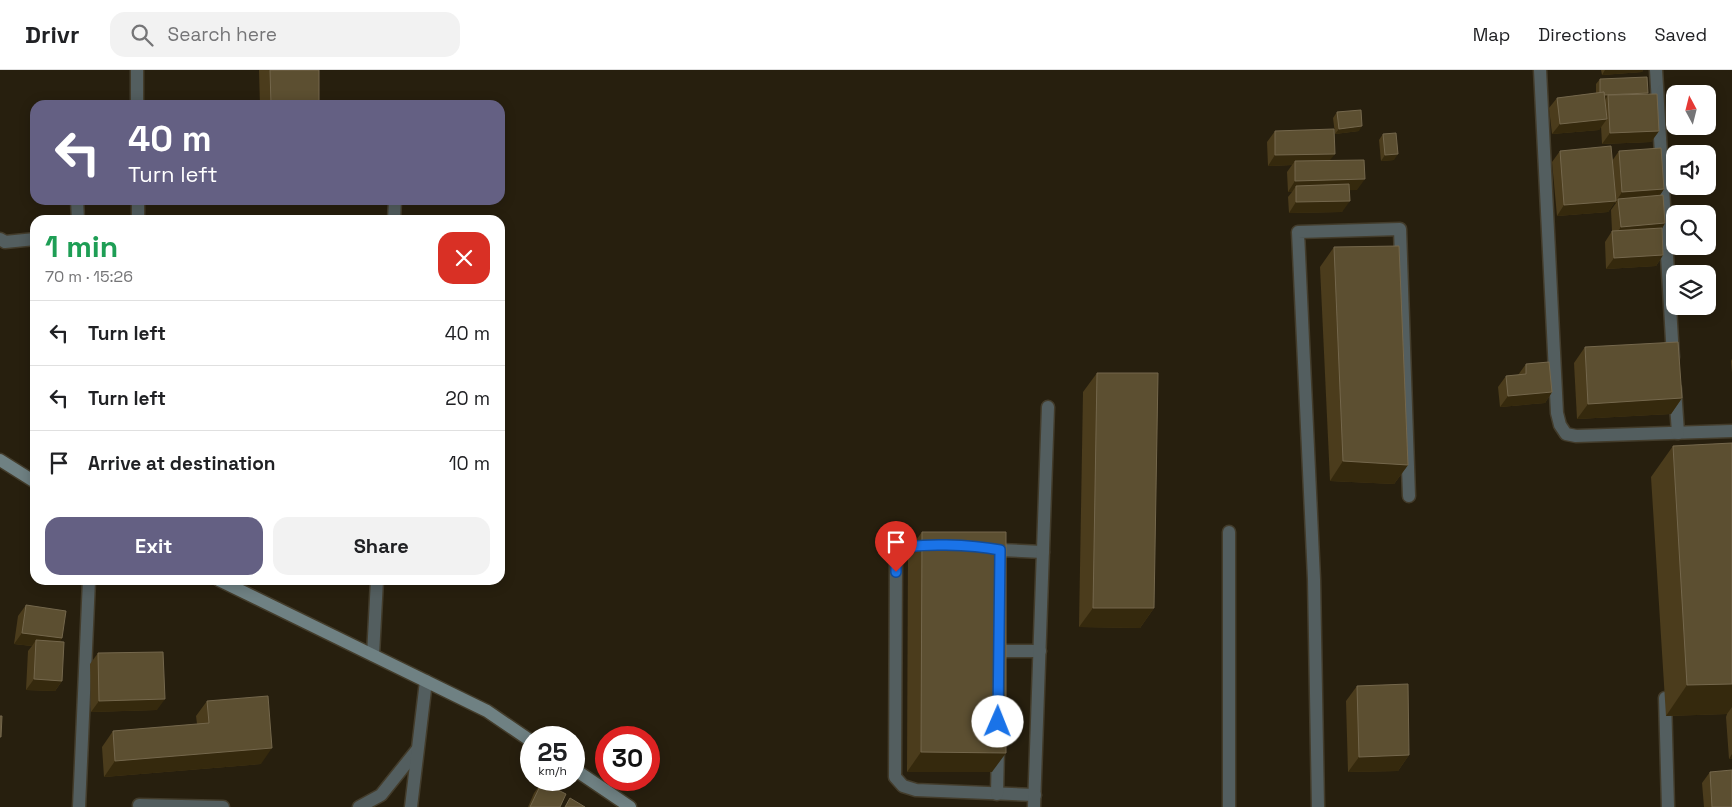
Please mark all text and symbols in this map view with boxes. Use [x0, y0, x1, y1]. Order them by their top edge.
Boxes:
search box [110, 12, 460, 57]
text: Drivr [25, 19, 80, 50]
icon: search [128, 21, 156, 49]
text: Search here [168, 22, 277, 47]
text: Map [1473, 23, 1510, 46]
text: Directions [1538, 23, 1627, 46]
text: Saved [1655, 23, 1707, 46]
north arrow [1666, 85, 1716, 135]
map controls [1666, 85, 1716, 315]
text: 40 m [128, 117, 212, 161]
icon: left [45, 120, 110, 185]
button: sound [1666, 145, 1716, 195]
text: Turn left [128, 160, 218, 188]
button: search [1666, 205, 1716, 255]
text: 1 min [45, 227, 118, 266]
button: close [438, 232, 490, 284]
button: layers [1666, 265, 1716, 315]
text: 70 m · 15:26 [45, 266, 133, 287]
icon: left [45, 319, 73, 347]
text: Turn left [88, 321, 166, 346]
text: 40 m [445, 321, 490, 346]
icon: left [45, 384, 73, 412]
text: Turn left [88, 386, 166, 411]
text: 20 m [445, 386, 490, 411]
icon: arrive [45, 449, 73, 477]
text: Arrive at destination [88, 451, 276, 476]
text: 10 m [449, 451, 490, 476]
button: Exit [45, 517, 263, 575]
button: Share [273, 517, 490, 575]
pin [875, 521, 917, 572]
icon: arrive [882, 528, 910, 556]
position arrow [971, 695, 1023, 747]
speed limit sign: 30 [595, 726, 660, 791]
text: 25 [538, 736, 567, 768]
text: km/h [538, 763, 567, 779]

